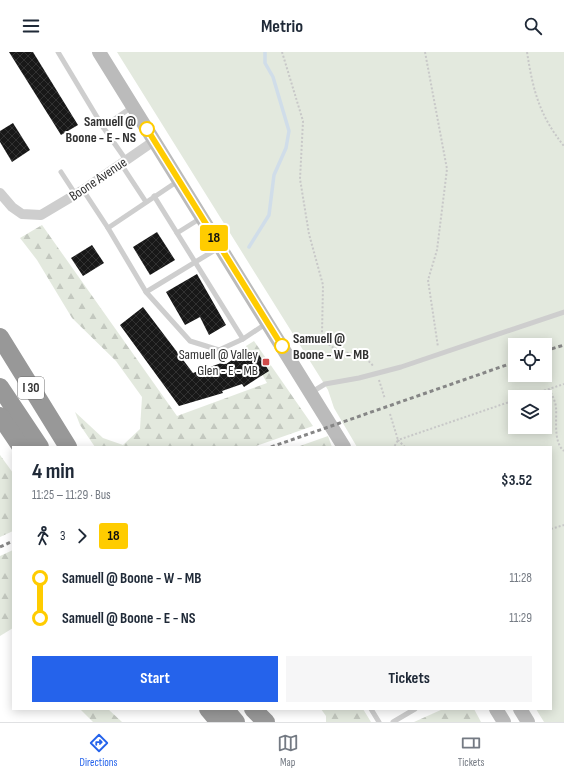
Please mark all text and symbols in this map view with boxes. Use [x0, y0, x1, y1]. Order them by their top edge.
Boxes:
icon: menu [20, 15, 42, 37]
icon: search [522, 15, 544, 37]
text: Metrio [261, 16, 303, 37]
place label: Samuell @ Boone - E - NS [66, 113, 136, 146]
marker: Samuell @ Boone - E - NS [139, 121, 155, 137]
street label: Boone Avenue [66, 154, 130, 204]
line badge: 18 [196, 225, 232, 251]
text: 18 [208, 229, 220, 246]
place label: Samuell @ Boone - W - MB [293, 330, 369, 363]
marker: Samuell @ Boone - W - MB [274, 338, 290, 354]
map controls [508, 338, 552, 434]
button: locate [508, 338, 552, 382]
place label: Samuell @ Valley Glen - E - MB [179, 346, 259, 379]
marker: Samuell @ Valley Glen - E - MB [261, 357, 271, 367]
road number: I 30 [18, 377, 44, 399]
button: layers [508, 390, 552, 434]
text: 4 min [32, 458, 75, 485]
text: $3.52 [501, 471, 532, 490]
text: 11:25 – 11:29 · Bus [32, 487, 111, 503]
icon: walk [32, 525, 54, 547]
icon: forward [71, 525, 93, 547]
text: 18 [107, 527, 120, 544]
text: 3 [60, 528, 65, 544]
text: Samuell @ Boone - W - MB [62, 569, 201, 588]
text: 11:28 [509, 570, 532, 586]
text: Samuell @ Boone - E - NS [62, 609, 196, 628]
text: 11:29 [509, 610, 532, 626]
button: Start [32, 656, 278, 702]
button: Tickets [286, 656, 532, 702]
tab: Directions [80, 732, 117, 769]
tab: Map [277, 732, 299, 769]
tab: Tickets [458, 732, 484, 769]

